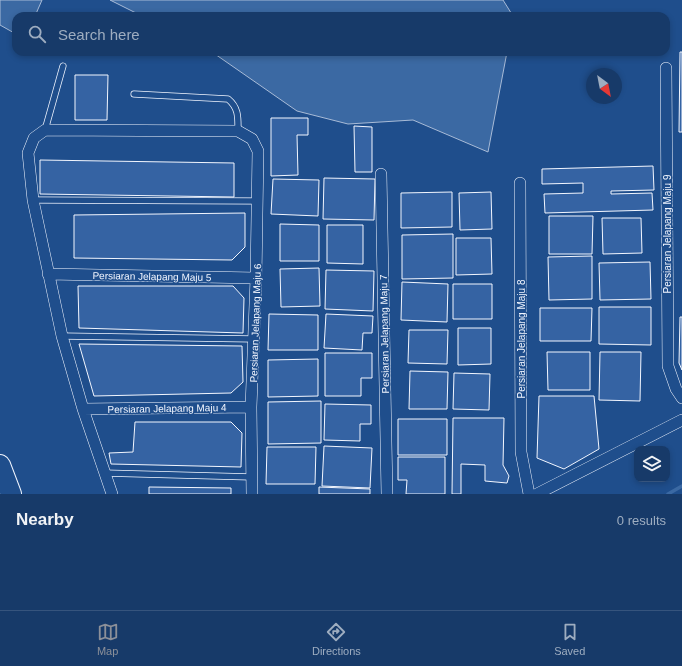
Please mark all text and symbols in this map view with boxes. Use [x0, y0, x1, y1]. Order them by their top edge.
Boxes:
search box [12, 12, 670, 56]
icon: search [26, 23, 48, 45]
text: Search here [58, 26, 140, 43]
north arrow [586, 68, 622, 104]
street label: Persiaran Jelapang Maju 9 [662, 174, 673, 293]
street label: Persiaran Jelapang Maju 6 [248, 263, 263, 383]
street label: Persiaran Jelapang Maju 5 [92, 270, 212, 283]
street label: Persiaran Jelapang Maju 7 [378, 274, 391, 394]
street label: Persiaran Jelapang Maju 8 [516, 279, 527, 398]
street label: Persiaran Jelapang Maju 4 [107, 402, 227, 415]
map controls [634, 446, 670, 482]
button: layers [634, 446, 670, 482]
text: Nearby [16, 510, 74, 529]
text: 0 results [617, 513, 666, 528]
tab: Map [97, 621, 119, 657]
tab: Directions [312, 621, 361, 657]
tab: Saved [554, 621, 585, 657]

